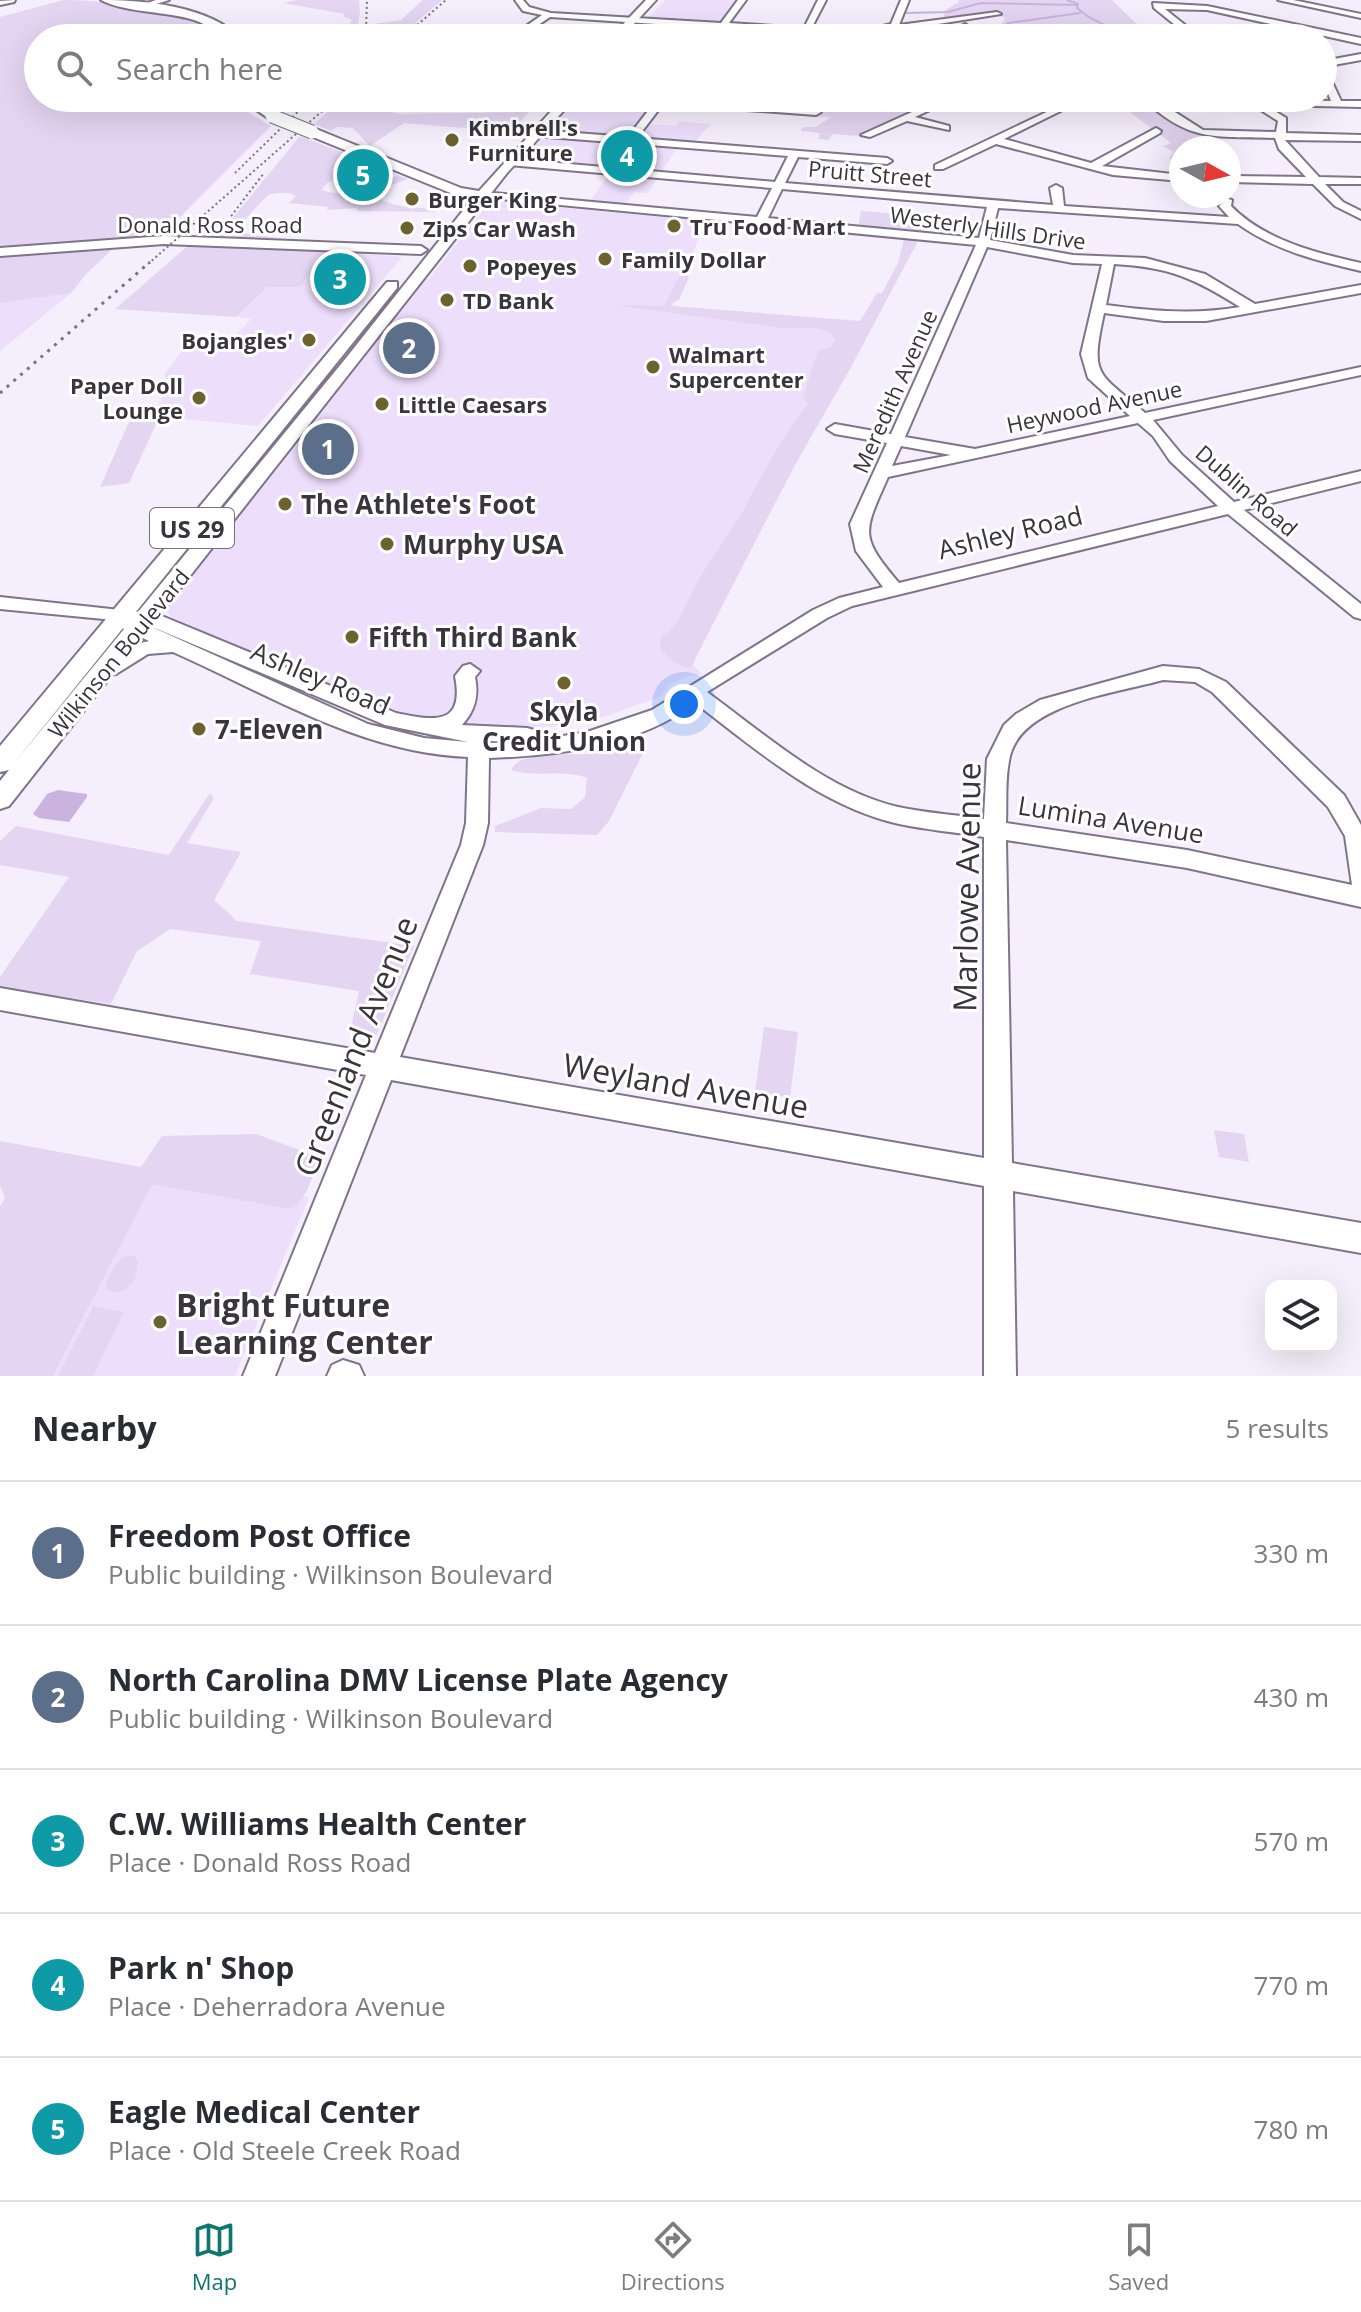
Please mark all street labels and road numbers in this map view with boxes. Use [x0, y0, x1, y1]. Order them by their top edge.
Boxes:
street label: Pruitt Street [807, 153, 933, 193]
street label: Westerly Hills Drive [888, 198, 1088, 256]
street label: Donald Ross Road [117, 209, 303, 239]
street label: Meredith Avenue [844, 304, 944, 478]
street label: Heywood Avenue [1003, 373, 1185, 439]
street label: Dublin Road [1190, 437, 1304, 543]
street label: Ashley Road [934, 497, 1086, 567]
road number: US 29 [150, 508, 234, 548]
street label: Wilkinson Boulevard [40, 562, 196, 744]
street label: Ashley Road [246, 633, 396, 723]
street label: Marlowe Avenue [942, 762, 990, 1012]
street label: Lumina Avenue [1015, 787, 1207, 851]
street label: Greenland Avenue [283, 910, 427, 1182]
street label: Weyland Avenue [560, 1042, 812, 1128]

